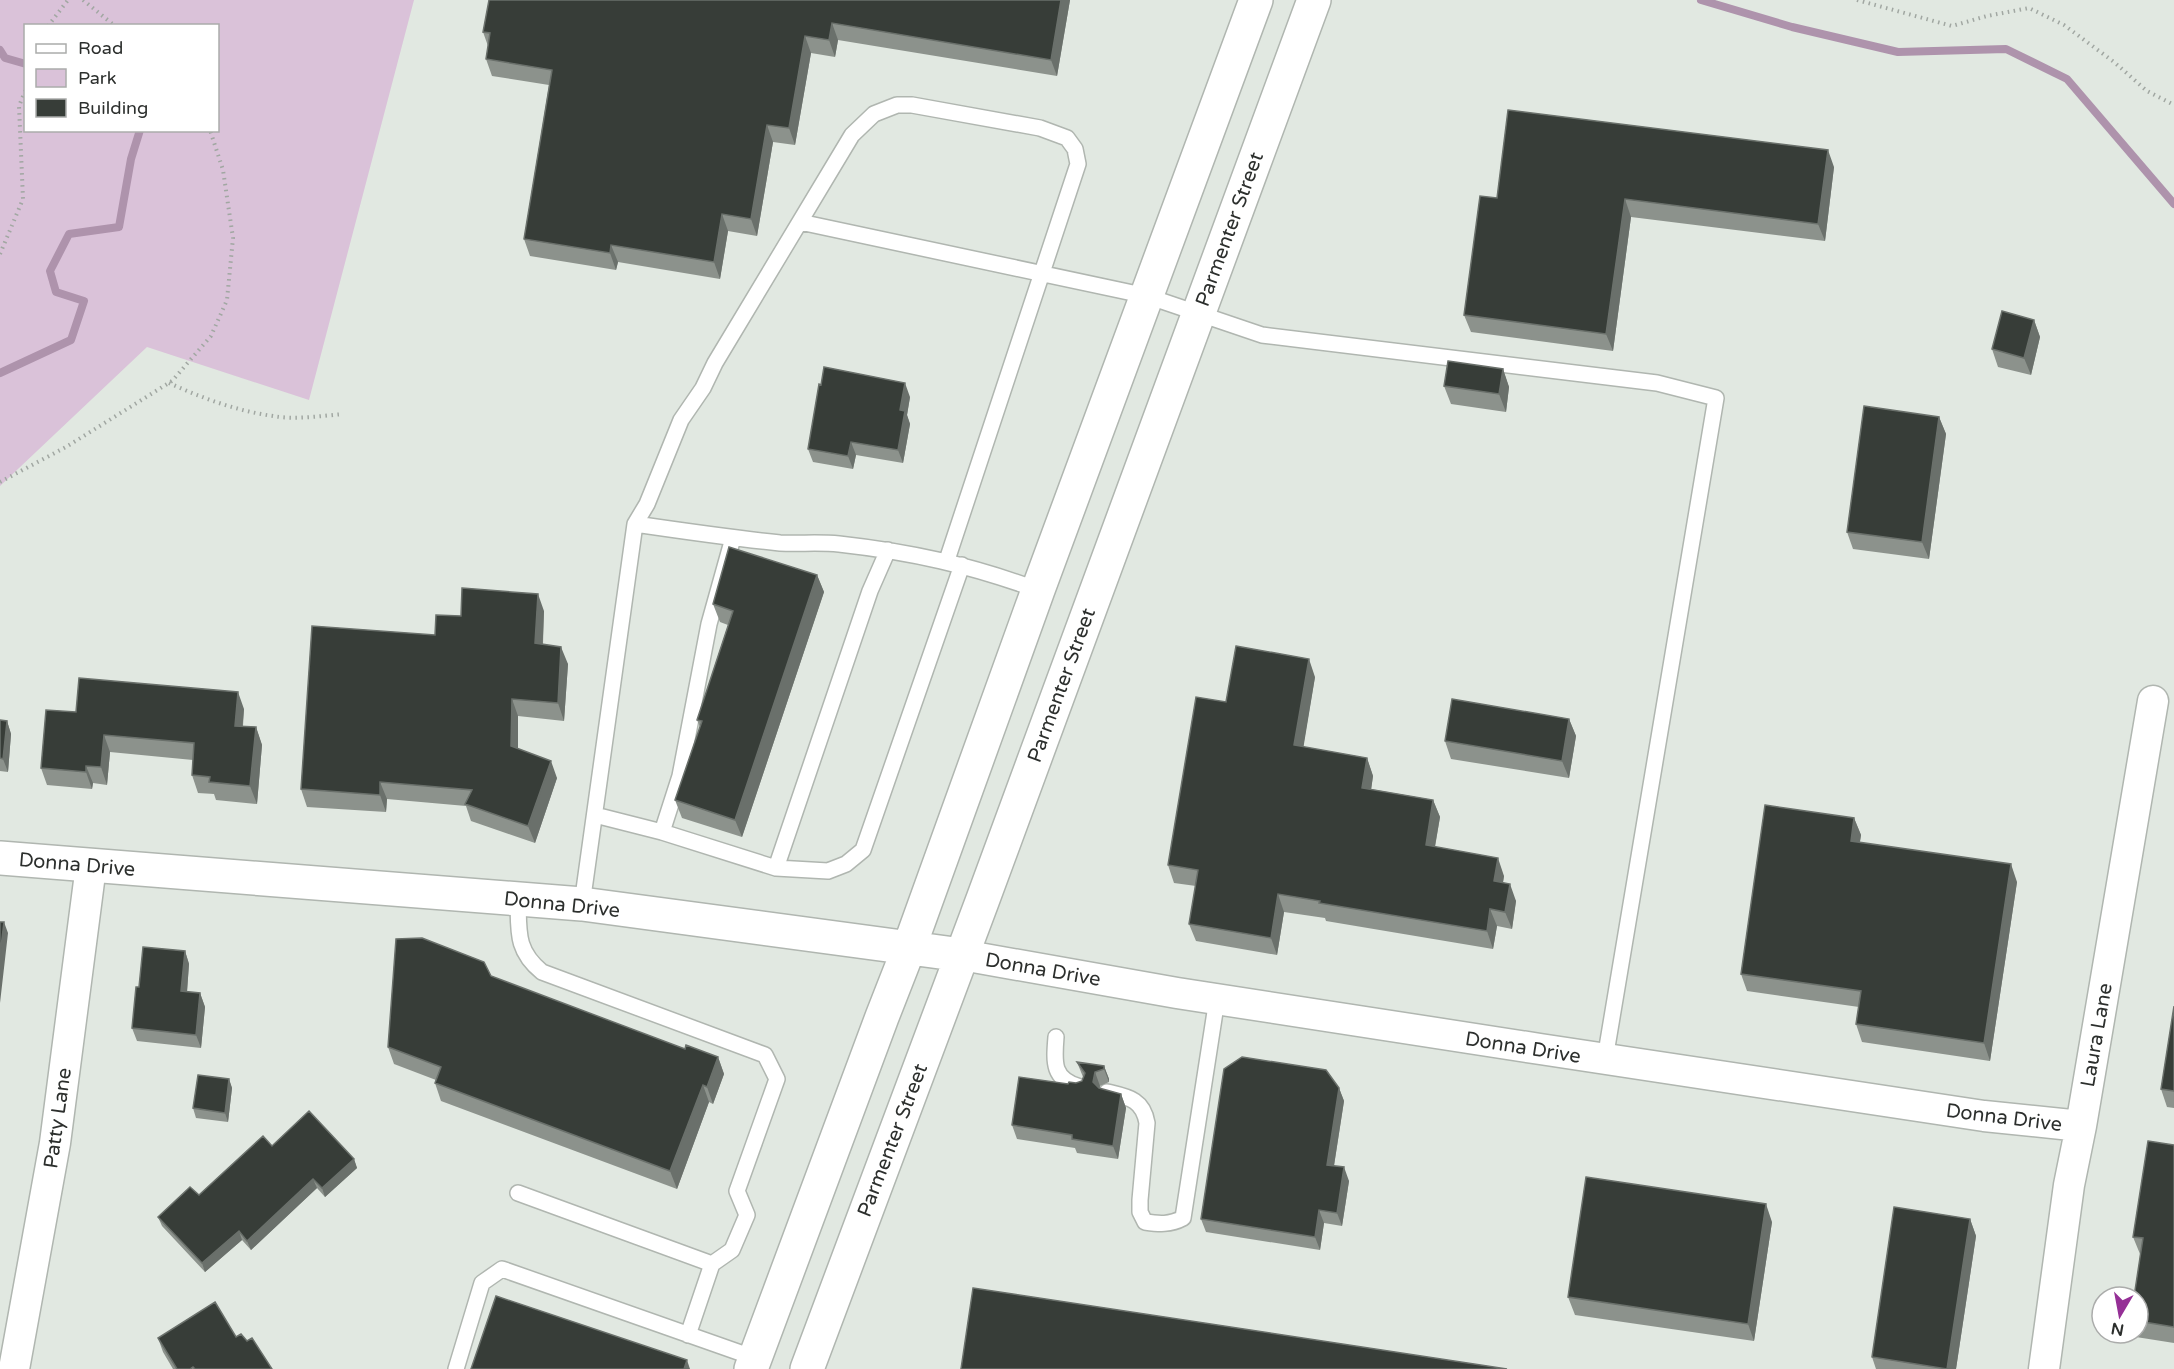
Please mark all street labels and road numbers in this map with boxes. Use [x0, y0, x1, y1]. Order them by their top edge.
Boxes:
street label: Parmenter Street [1191, 149, 1269, 310]
street label: Parmenter Street [1023, 605, 1101, 766]
street label: Donna Drive [18, 848, 136, 882]
street label: Donna Drive [503, 887, 621, 923]
street label: Donna Drive [983, 948, 1102, 992]
street label: Laura Lane [2076, 981, 2118, 1089]
street label: Donna Drive [1463, 1027, 1582, 1069]
street label: Parmenter Street [853, 1060, 933, 1220]
street label: Patty Lane [39, 1066, 77, 1170]
street label: Donna Drive [1944, 1099, 2063, 1137]

